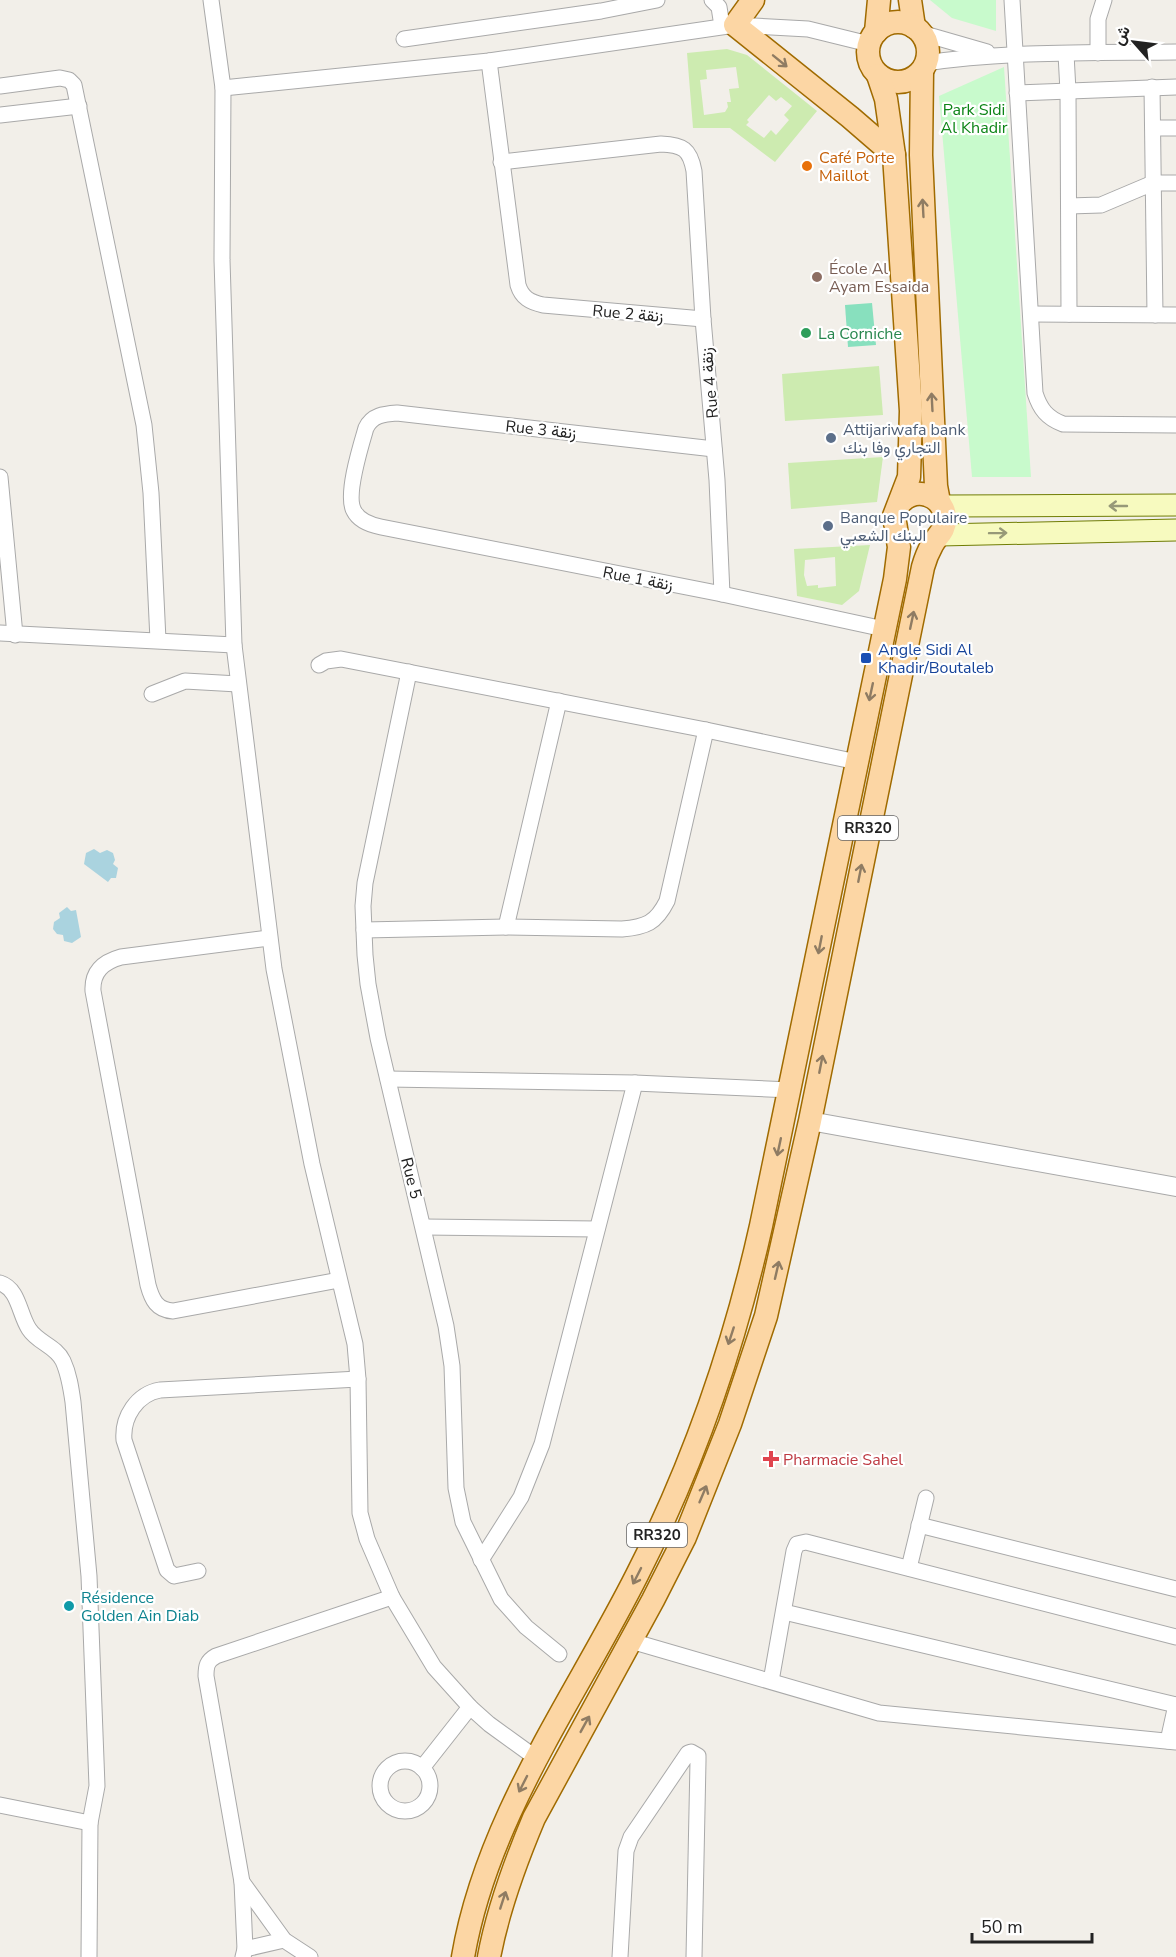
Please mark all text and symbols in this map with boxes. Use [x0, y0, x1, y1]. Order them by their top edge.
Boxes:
north arrow [1104, 12, 1164, 72]
text: ش [1107, 22, 1136, 49]
one-way arrow [772, 55, 788, 68]
park label: Park Sidi Al Khadir [941, 99, 1008, 139]
place label: Café Porte Maillot [819, 147, 895, 187]
marker: Café Porte Maillot [800, 159, 814, 173]
one-way arrow [918, 198, 929, 218]
place label: École Al Ayam Essaida [829, 258, 929, 298]
marker: École Al Ayam Essaida [810, 270, 824, 284]
street label: Rue 2 زنقة [591, 300, 664, 328]
place label: La Corniche [818, 323, 902, 345]
marker: La Corniche [799, 326, 813, 340]
street label: Rue 4 زنقة [696, 346, 724, 419]
one-way arrow [927, 393, 938, 413]
street label: Rue 3 زنقة [504, 415, 577, 445]
place label: Attijariwafa bank التجاري وفا بنك [843, 419, 966, 461]
marker: Attijariwafa bank التجاري وفا بنك [824, 431, 838, 445]
one-way arrow [1108, 500, 1128, 512]
place label: Banque Populaire البنك الشعبي [840, 507, 967, 549]
marker: Banque Populaire البنك الشعبي [821, 519, 835, 533]
one-way arrow [987, 527, 1007, 539]
street label: Rue 1 زنقة [601, 561, 675, 597]
one-way arrow [906, 611, 918, 630]
place label: Angle Sidi Al Khadir/Boutaleb [878, 639, 994, 679]
marker: Angle Sidi Al Khadir/Boutaleb [859, 651, 873, 665]
one-way arrow [865, 682, 876, 701]
road number: RR320 [838, 816, 898, 840]
one-way arrow [854, 863, 866, 882]
one-way arrow [814, 935, 825, 954]
one-way arrow [816, 1054, 827, 1074]
one-way arrow [772, 1137, 784, 1156]
street label: Rue 5 [395, 1155, 427, 1201]
one-way arrow [772, 1261, 784, 1280]
one-way arrow [725, 1326, 736, 1345]
place label: Pharmacie Sahel [783, 1449, 903, 1471]
marker: Pharmacie Sahel [764, 1452, 778, 1466]
one-way arrow [698, 1486, 709, 1504]
road number: RR320 [627, 1523, 687, 1547]
one-way arrow [630, 1566, 642, 1584]
place label: Résidence Golden Ain Diab [81, 1587, 199, 1627]
marker: Résidence Golden Ain Diab [62, 1599, 76, 1613]
one-way arrow [579, 1716, 591, 1733]
one-way arrow [517, 1774, 528, 1792]
one-way arrow [499, 1891, 510, 1910]
scale bar [972, 1906, 1092, 1944]
text: 50 m [981, 1915, 1023, 1939]

